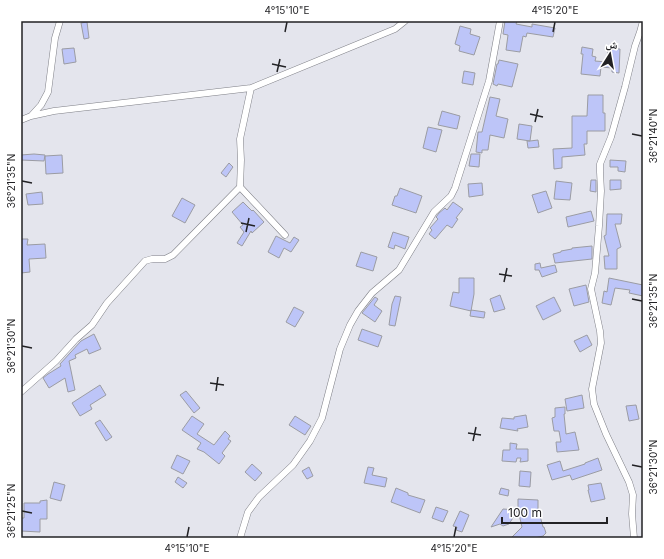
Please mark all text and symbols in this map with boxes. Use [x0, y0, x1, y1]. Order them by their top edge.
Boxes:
text: 4°15'10"E [264, 4, 310, 16]
text: 4°15'20"E [531, 4, 579, 16]
north arrow [590, 34, 630, 74]
text: ش [605, 36, 619, 53]
text: 36°21'40"N [647, 109, 659, 163]
text: 36°21'35"N [5, 154, 17, 208]
text: 36°21'35"N [647, 274, 659, 328]
text: 36°21'30"N [5, 319, 17, 373]
text: 36°21'30"N [647, 440, 659, 494]
text: 36°21'25"N [5, 484, 17, 538]
scale bar [502, 499, 607, 525]
text: 100 m [508, 505, 542, 520]
text: 4°15'10"E [164, 542, 210, 554]
text: 4°15'20"E [430, 542, 478, 554]

